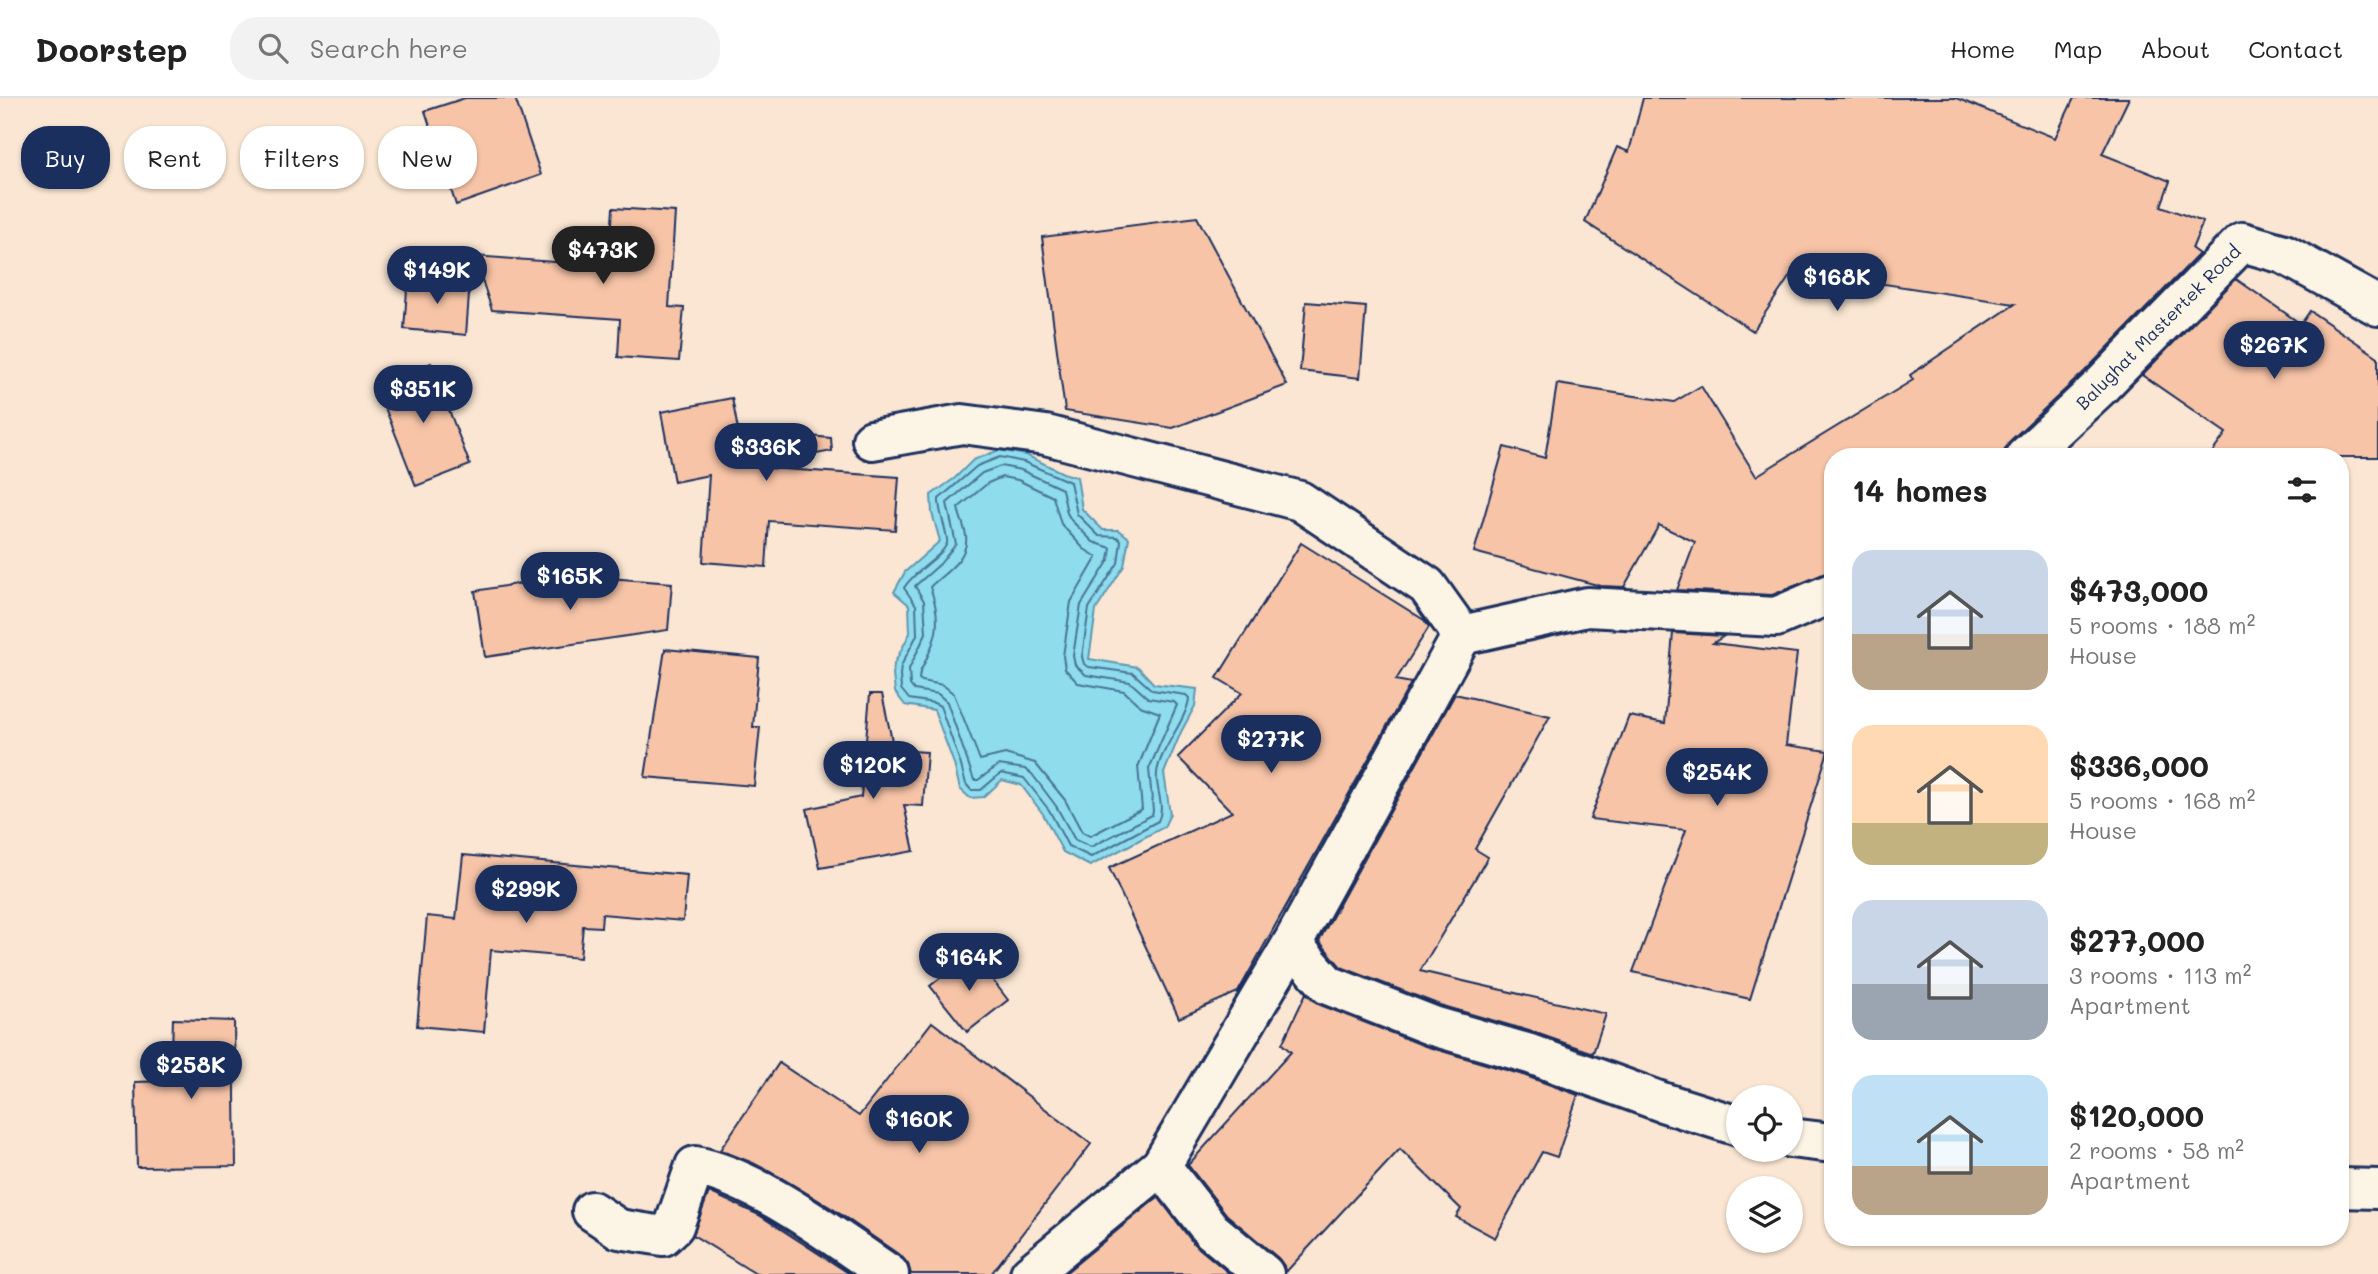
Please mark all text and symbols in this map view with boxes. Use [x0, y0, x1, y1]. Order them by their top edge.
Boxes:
search box [230, 17, 720, 80]
text: Doorstep [35, 27, 188, 70]
icon: search [254, 29, 292, 67]
text: Search here [310, 31, 468, 65]
text: Home [1950, 33, 2015, 64]
text: Map [2053, 33, 2102, 64]
text: About [2140, 33, 2210, 64]
text: Contact [2248, 33, 2343, 64]
chip: Buy [21, 126, 110, 189]
chip: Rent [124, 126, 226, 189]
chip: Filters [240, 126, 364, 189]
chip: New [378, 126, 477, 189]
pin: $473K [554, 226, 652, 286]
text: $473K [568, 234, 638, 264]
street label: Balughat Mastertek Road [2070, 239, 2246, 415]
pin: $149K [388, 246, 486, 306]
text: $149K [403, 254, 471, 284]
pin: $168K [1788, 254, 1886, 313]
text: $168K [1803, 261, 1871, 291]
pin: $267K [2225, 322, 2323, 381]
text: $267K [2240, 329, 2308, 359]
pin: $351K [374, 366, 472, 425]
text: $351K [390, 373, 456, 403]
pin: $336K [717, 424, 815, 483]
text: $336K [731, 431, 801, 461]
text: 14 homes [1852, 470, 1988, 510]
icon: filters [2283, 471, 2321, 509]
pin: $165K [521, 552, 619, 612]
text: $165K [537, 560, 603, 590]
text: $473,000 [2069, 570, 2208, 610]
icon: home [1908, 578, 1992, 662]
text: 5 rooms · 188 m² [2069, 610, 2255, 640]
text: House [2069, 640, 2137, 670]
pin: $277K [1222, 716, 1320, 775]
text: $277K [1237, 723, 1305, 753]
pin: $120K [824, 742, 922, 801]
text: $336,000 [2069, 745, 2209, 785]
pin: $254K [1668, 748, 1766, 808]
text: $120K [839, 749, 907, 779]
icon: home [1908, 753, 1992, 837]
text: $254K [1682, 756, 1752, 786]
text: 5 rooms · 168 m² [2069, 785, 2255, 815]
text: House [2069, 815, 2137, 845]
pin: $299K [477, 866, 575, 925]
text: $299K [491, 873, 561, 903]
text: $277,000 [2069, 920, 2205, 960]
icon: home [1908, 928, 1992, 1012]
pin: $164K [920, 934, 1018, 993]
text: $164K [935, 941, 1003, 971]
text: 3 rooms · 113 m² [2069, 960, 2251, 990]
text: Apartment [2069, 990, 2191, 1020]
pin: $258K [142, 1042, 240, 1101]
text: $258K [156, 1049, 226, 1079]
map controls [1726, 1085, 1803, 1253]
button: locate [1726, 1085, 1803, 1162]
text: $120,000 [2069, 1095, 2204, 1135]
pin: $160K [870, 1096, 968, 1155]
text: $160K [885, 1103, 953, 1133]
icon: home [1908, 1103, 1992, 1187]
text: 2 rooms · 58 m² [2069, 1135, 2244, 1165]
text: Apartment [2069, 1165, 2191, 1195]
button: layers [1726, 1176, 1803, 1253]

